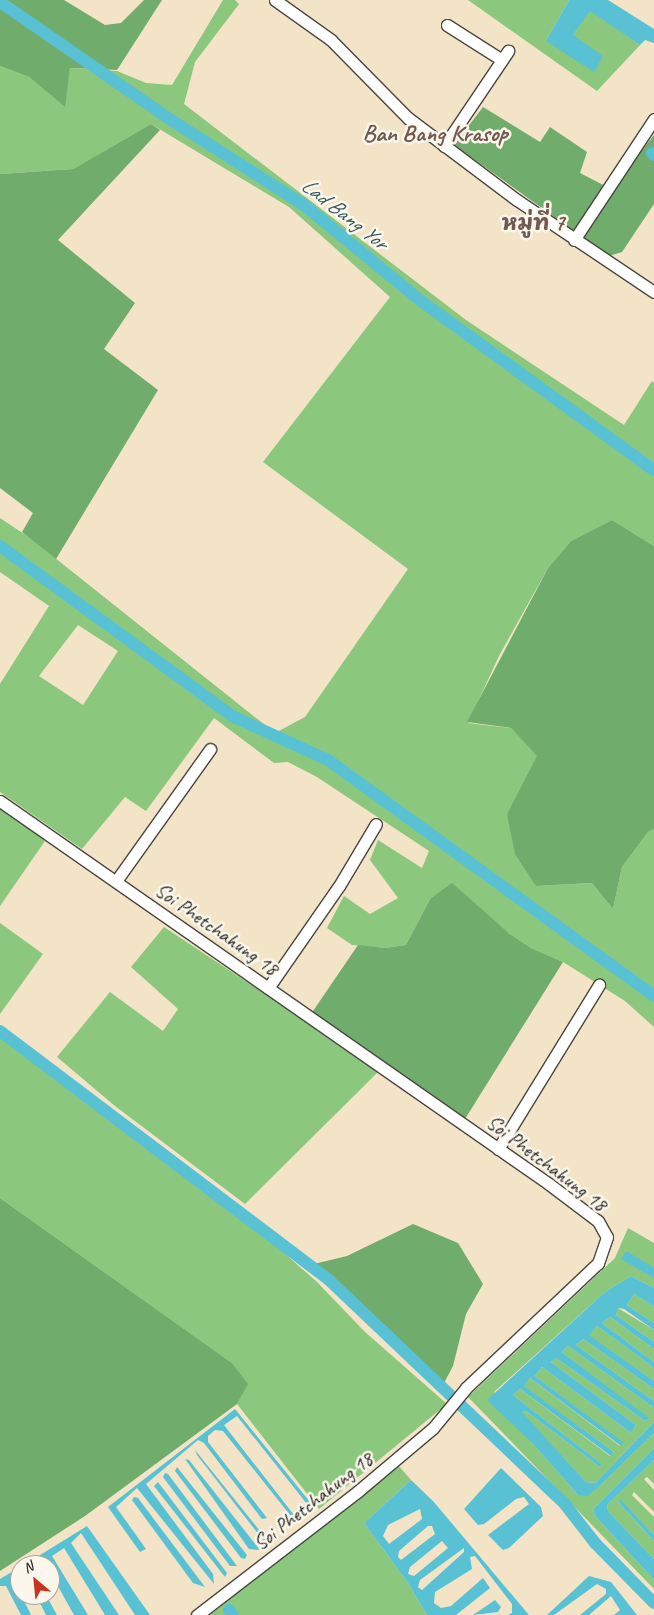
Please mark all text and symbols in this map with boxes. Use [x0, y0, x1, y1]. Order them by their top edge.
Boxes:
district label: Ban Bang Krasop [362, 120, 508, 148]
water label: Lad Bang Yor [295, 172, 393, 256]
district label: หมู่ที่ 7 [502, 211, 564, 237]
street label: Soi Phetchahung 18 [151, 877, 283, 981]
street label: Soi Phetchahung 18 [482, 1110, 612, 1216]
street label: Soi Phetchahung 18 [248, 1447, 378, 1555]
north arrow [10, 1555, 60, 1605]
text: N [20, 1558, 36, 1577]

